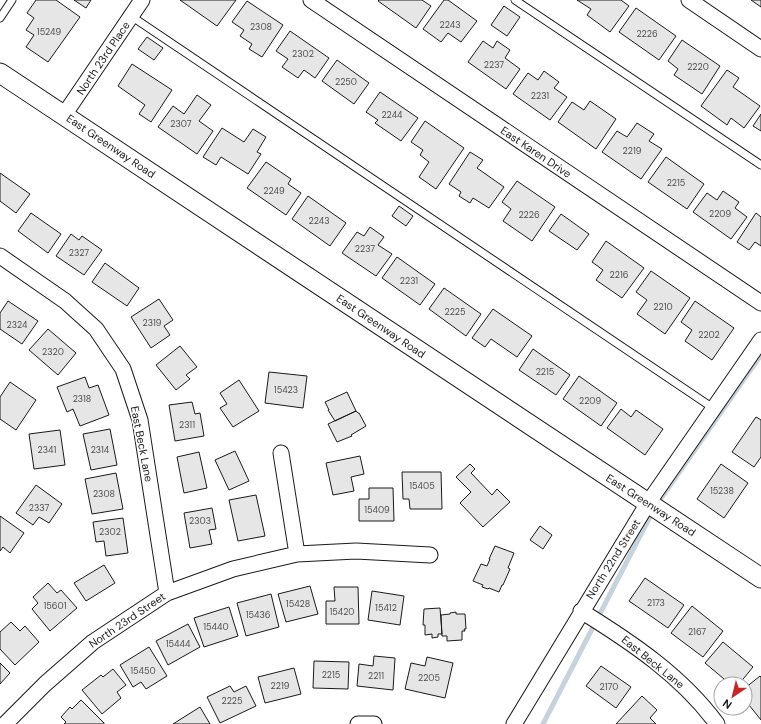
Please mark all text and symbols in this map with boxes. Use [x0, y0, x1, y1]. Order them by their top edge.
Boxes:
street label: North 23rd Place [73, 19, 133, 97]
house number: 2243 [440, 19, 461, 31]
house number: 2308 [250, 21, 272, 33]
house number: 15249 [37, 26, 61, 38]
house number: 2226 [636, 28, 658, 40]
house number: 2302 [292, 48, 314, 60]
house number: 2237 [484, 59, 504, 71]
house number: 2220 [687, 61, 709, 73]
house number: 2250 [335, 76, 357, 88]
house number: 2231 [531, 90, 549, 102]
house number: 2244 [381, 109, 403, 121]
street label: East Greenway Road [64, 111, 158, 181]
house number: 2307 [170, 118, 192, 130]
street label: East Karen Drive [498, 123, 574, 181]
house number: 2219 [623, 145, 642, 157]
house number: 2215 [667, 177, 685, 189]
house number: 2249 [263, 185, 285, 197]
house number: 2209 [709, 208, 731, 220]
house number: 2226 [518, 209, 540, 221]
house number: 2243 [309, 215, 330, 227]
house number: 2237 [355, 243, 375, 255]
house number: 2327 [69, 247, 89, 259]
house number: 2216 [610, 269, 629, 281]
house number: 2231 [400, 275, 418, 287]
street label: East Greenway Road [334, 291, 428, 361]
house number: 2210 [653, 301, 673, 313]
house number: 2225 [444, 306, 466, 318]
house number: 2319 [143, 317, 162, 329]
house number: 2324 [7, 319, 28, 331]
house number: 2202 [698, 329, 720, 341]
house number: 2320 [42, 346, 64, 358]
house number: 2215 [536, 366, 554, 378]
house number: 15423 [274, 384, 298, 396]
house number: 2318 [73, 393, 91, 405]
house number: 2209 [579, 395, 601, 407]
street label: East Beck Lane [128, 405, 156, 483]
house number: 2311 [179, 419, 195, 431]
house number: 2341 [38, 444, 57, 456]
house number: 2314 [91, 444, 110, 456]
street label: East Greenway Road [603, 471, 699, 539]
house number: 15405 [409, 480, 435, 492]
house number: 15238 [710, 485, 734, 497]
house number: 2308 [93, 488, 115, 500]
house number: 2337 [29, 502, 49, 514]
house number: 15409 [364, 504, 390, 516]
house number: 2303 [189, 515, 211, 527]
street label: North 22nd Street [583, 516, 643, 602]
house number: 2302 [99, 526, 121, 538]
street label: North 23rd Street [86, 589, 168, 651]
house number: 2173 [647, 597, 665, 609]
house number: 15428 [286, 598, 310, 610]
house number: 15601 [44, 600, 67, 612]
house number: 15412 [375, 602, 397, 614]
house number: 15420 [329, 606, 355, 618]
house number: 15436 [246, 609, 271, 621]
house number: 15440 [203, 621, 229, 633]
house number: 2167 [688, 626, 706, 638]
street label: East Beck Lane [619, 632, 687, 692]
house number: 15444 [166, 638, 191, 650]
house number: 15450 [130, 665, 156, 677]
house number: 2215 [322, 669, 340, 681]
house number: 2211 [368, 670, 384, 682]
house number: 2205 [418, 672, 440, 684]
north arrow [713, 676, 753, 716]
house number: 2219 [271, 680, 290, 692]
house number: 2170 [600, 681, 618, 693]
house number: 2225 [221, 695, 243, 707]
text: N [720, 696, 735, 712]

